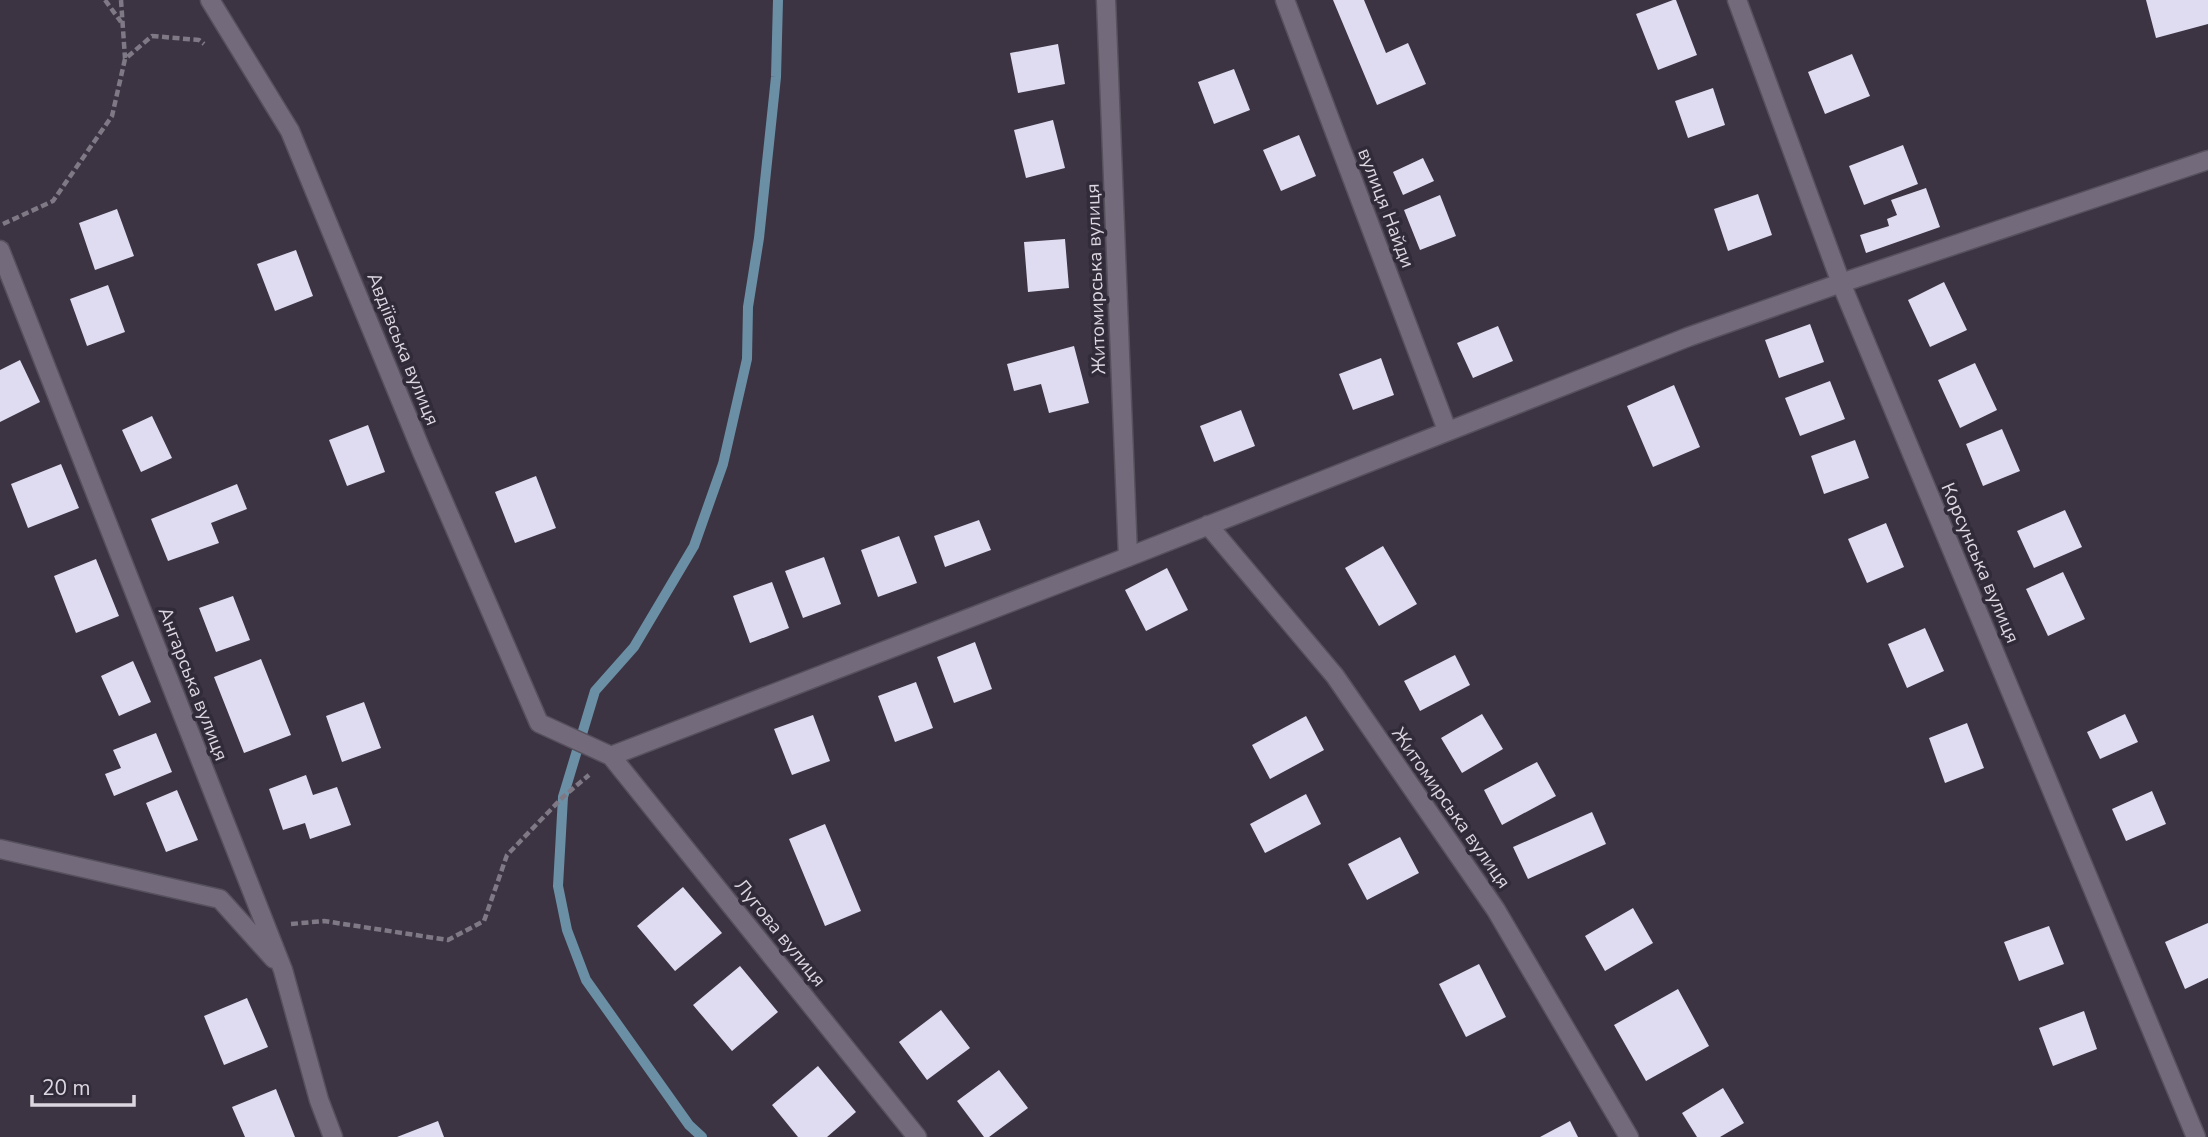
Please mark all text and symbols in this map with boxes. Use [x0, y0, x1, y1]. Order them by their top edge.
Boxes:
street label: вулиця Найди [1351, 144, 1421, 272]
street label: Житомирська вулиця [1080, 183, 1112, 375]
street label: Авдіївська вулиця [360, 269, 446, 429]
street label: Корсунська вулиця [1934, 479, 2026, 647]
street label: Ангарська вулиця [152, 603, 234, 765]
street label: Житомирська вулиця [1386, 722, 1516, 894]
street label: Лугова вулиця [728, 874, 832, 992]
scale bar [32, 1064, 133, 1108]
text: 20 m [42, 1074, 91, 1102]

